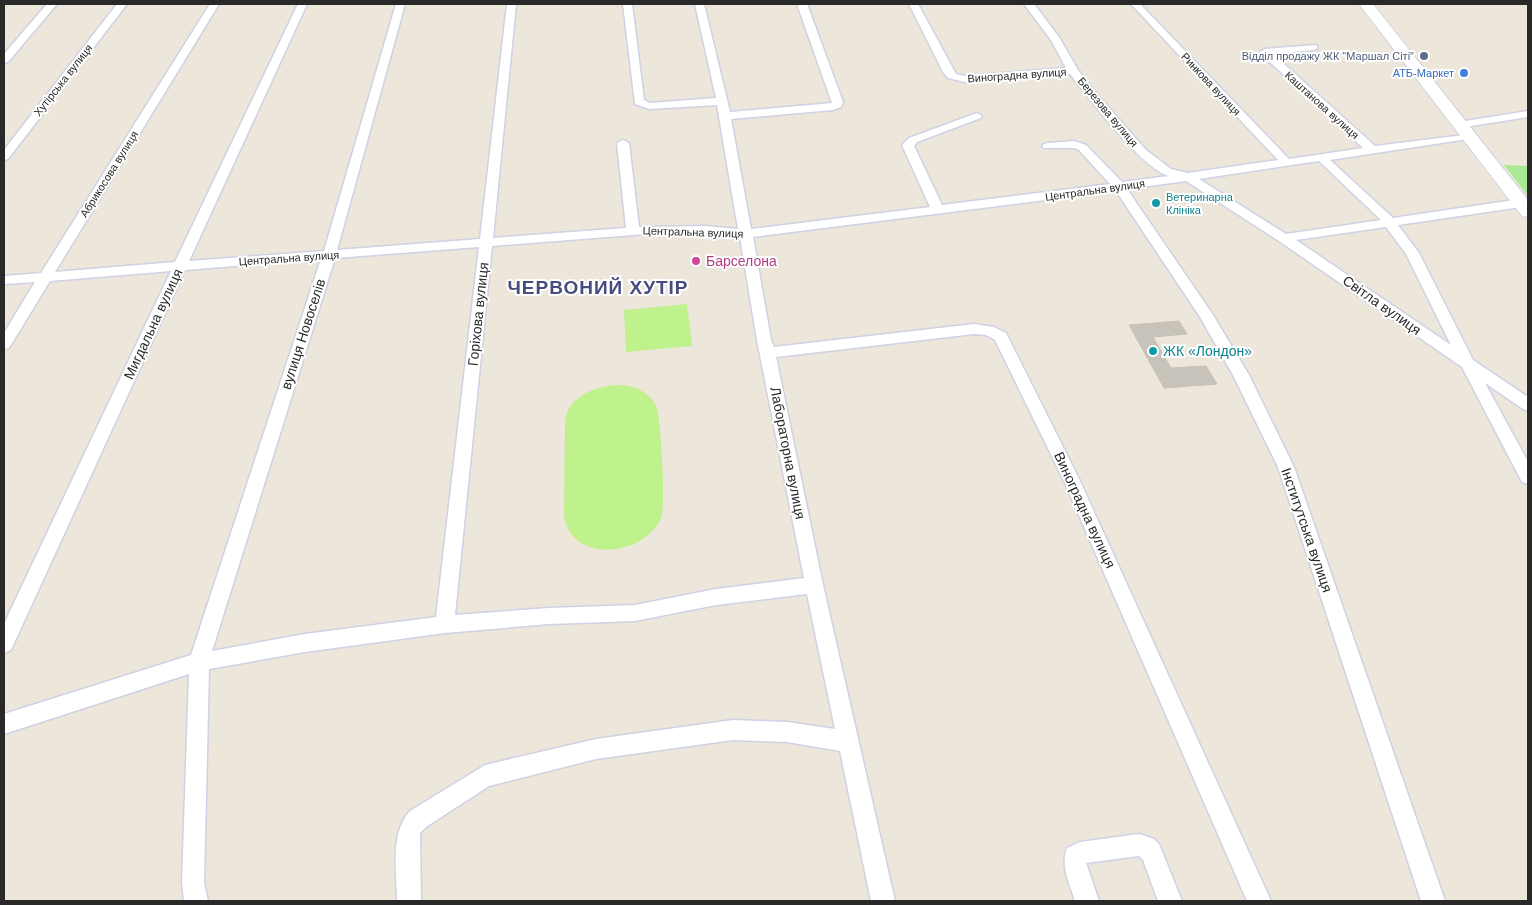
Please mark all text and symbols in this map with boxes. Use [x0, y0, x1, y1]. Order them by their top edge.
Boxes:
street label: Хутірська вулиця [31, 42, 95, 118]
street label: Ринкова вулиця [1179, 50, 1243, 118]
place label: Відділ продажу ЖК "Маршал Сіті" [1242, 50, 1414, 62]
marker: Відділ продажу ЖК "Маршал Сіті" [1418, 50, 1430, 62]
street label: Виноградна вулиця [967, 66, 1067, 84]
place label: АТБ-Маркет [1393, 67, 1454, 79]
marker: АТБ-Маркет [1458, 67, 1470, 79]
street label: Каштанова вулиця [1283, 69, 1361, 141]
street label: Березова вулиця [1075, 75, 1141, 149]
street label: Абрикосова вулиця [78, 129, 140, 219]
street label: Центральна вулиця [1044, 177, 1146, 203]
place label: Ветеринарна Клініка [1166, 191, 1234, 216]
marker: Ветеринарна Клініка [1150, 197, 1162, 209]
street label: Центральна вулиця [642, 224, 744, 240]
street label: Центральна вулиця [238, 249, 340, 267]
place label: Барселона [706, 253, 777, 269]
marker: Барселона [690, 255, 702, 267]
street label: Горіхова вулиця [465, 261, 491, 367]
street label: Мигдальна вулиця [120, 266, 186, 382]
street label: Світла вулиця [1340, 272, 1424, 338]
street label: вулиця Новоселів [278, 277, 328, 391]
district label: ЧЕРВОНИЙ ХУТІР [507, 277, 689, 298]
place label: ЖК «Лондон» [1163, 343, 1252, 359]
marker: ЖК «Лондон» [1147, 345, 1159, 357]
street label: Лабораторна вулиця [767, 385, 809, 521]
street label: Виноградна вулиця [1051, 449, 1119, 571]
street label: Інститутська вулиця [1278, 466, 1336, 594]

